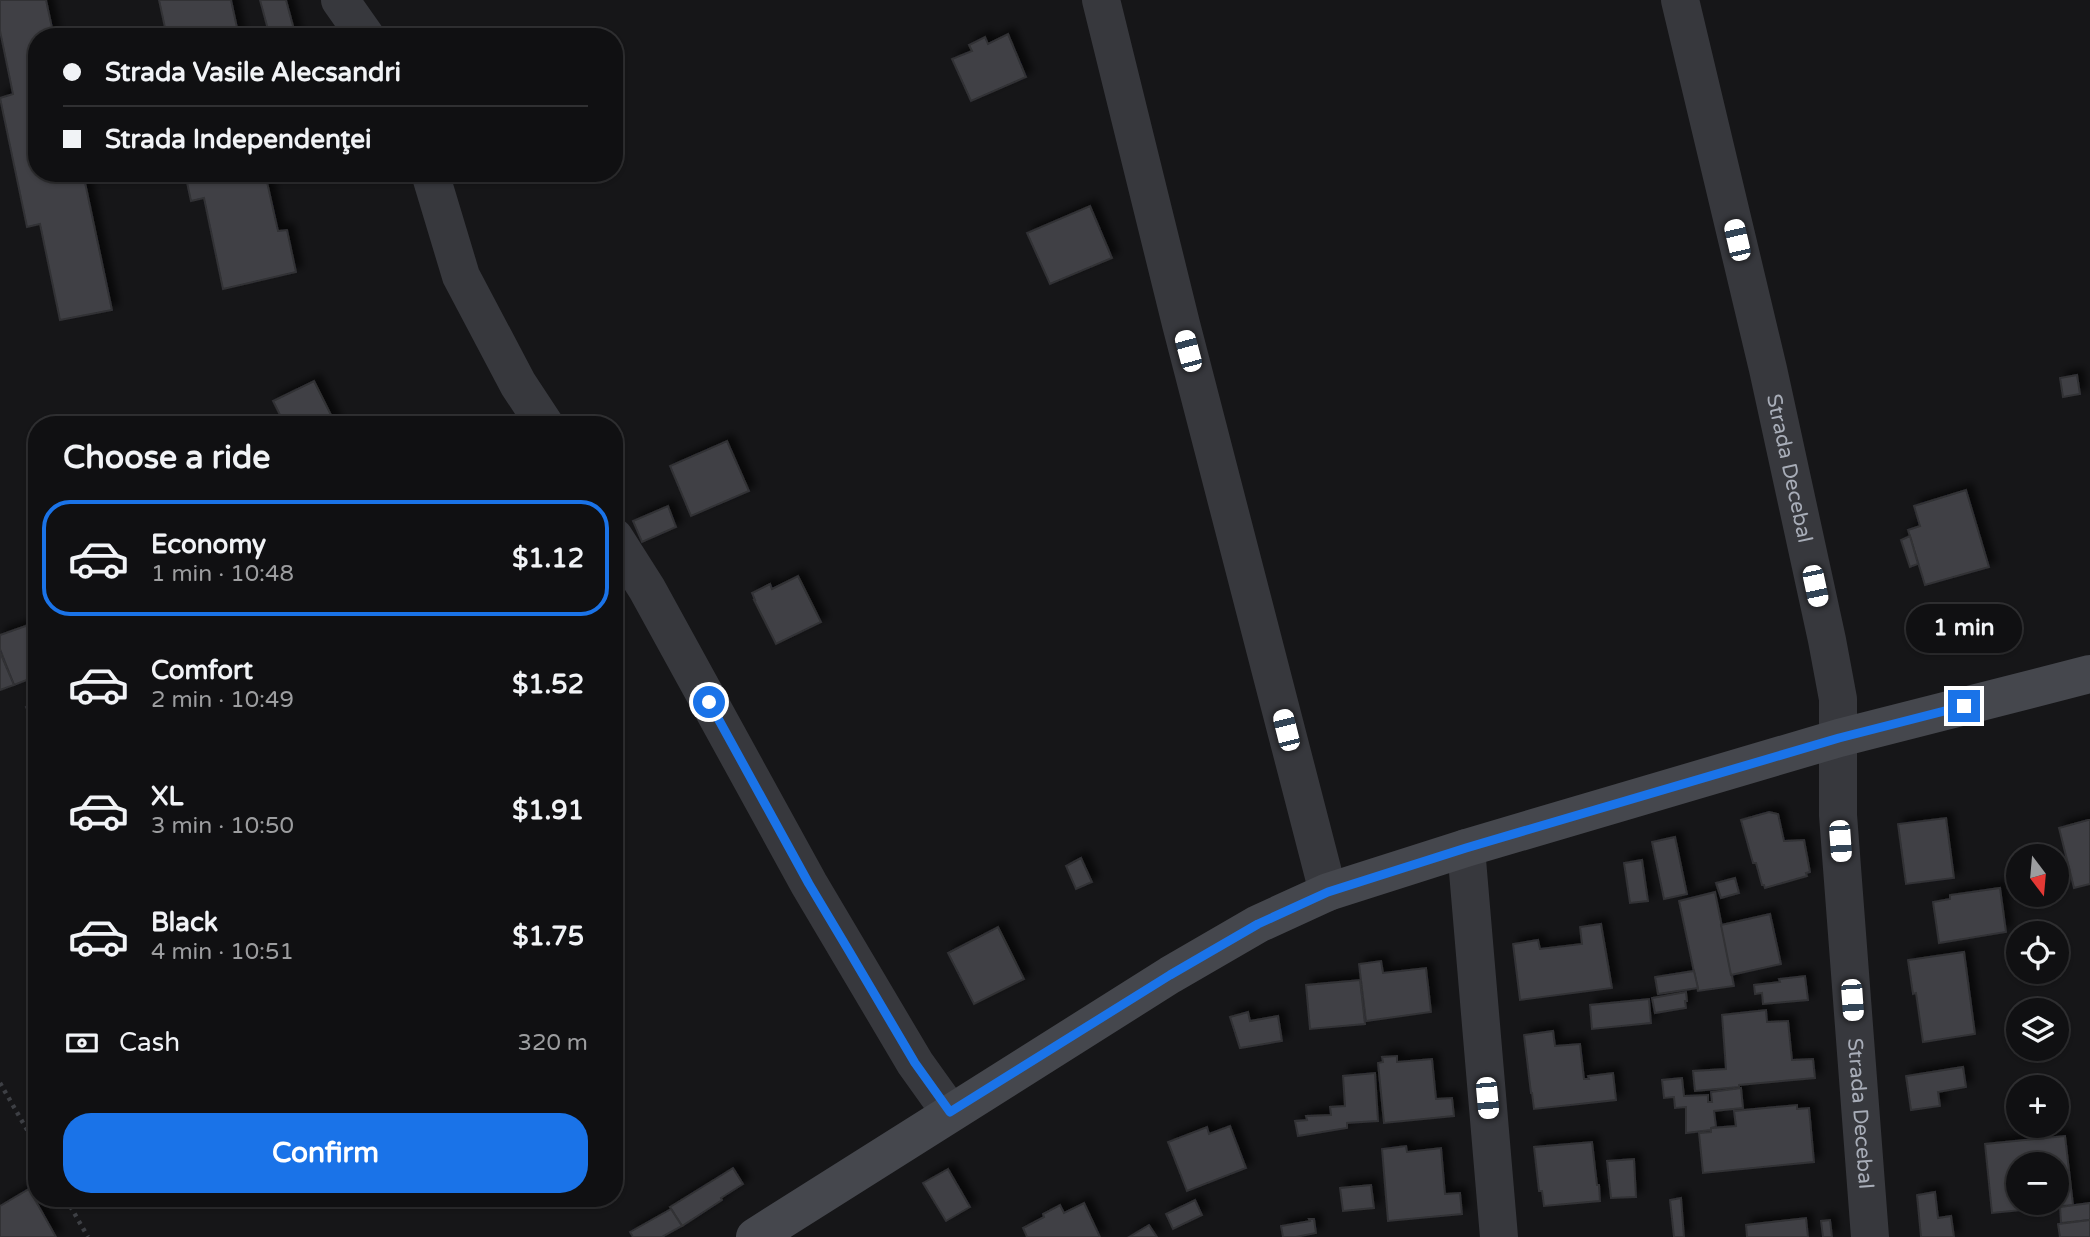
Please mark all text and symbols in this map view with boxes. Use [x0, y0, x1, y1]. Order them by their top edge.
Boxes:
text: Strada Vasile Alecsandri [105, 57, 401, 88]
text: Strada Independenţei [105, 124, 371, 155]
car [1723, 217, 1752, 263]
car [1173, 328, 1204, 374]
street label: Strada Decebal [1761, 392, 1818, 545]
text: Choose a ride [63, 439, 270, 477]
icon: car [67, 527, 130, 590]
text: Economy [151, 529, 266, 560]
text: $1.12 [512, 543, 584, 574]
text: 1 min · 10:48 [151, 560, 294, 588]
car [1801, 563, 1830, 609]
callout: 1 min [1906, 604, 2022, 654]
text: 1 min [1933, 614, 1995, 642]
icon: car [67, 653, 130, 716]
text: Comfort [151, 655, 253, 686]
text: $1.52 [512, 669, 584, 700]
text: 2 min · 10:49 [151, 686, 294, 714]
route start [693, 686, 725, 718]
route end [1948, 690, 1980, 722]
car [1271, 707, 1302, 753]
icon: car [67, 779, 130, 842]
text: XL [151, 781, 183, 812]
text: $1.91 [512, 795, 584, 826]
text: 3 min · 10:50 [151, 812, 294, 840]
car [1829, 819, 1852, 863]
north arrow [2006, 844, 2068, 906]
map controls [2006, 844, 2069, 1215]
icon: car [67, 905, 130, 968]
text: Black [151, 907, 218, 938]
text: $1.75 [512, 921, 584, 952]
button: locate [2006, 921, 2069, 984]
text: 4 min · 10:51 [151, 938, 294, 966]
car [1841, 978, 1864, 1022]
button: layers [2006, 998, 2069, 1061]
icon: cash [63, 1024, 101, 1062]
text: Cash [119, 1027, 180, 1058]
text: 320 m [518, 1029, 588, 1057]
street label: Strada Decebal [1842, 1037, 1879, 1190]
button: + [2006, 1075, 2069, 1138]
car [1475, 1076, 1500, 1120]
button: Confirm [63, 1113, 588, 1193]
button: − [2006, 1152, 2069, 1215]

